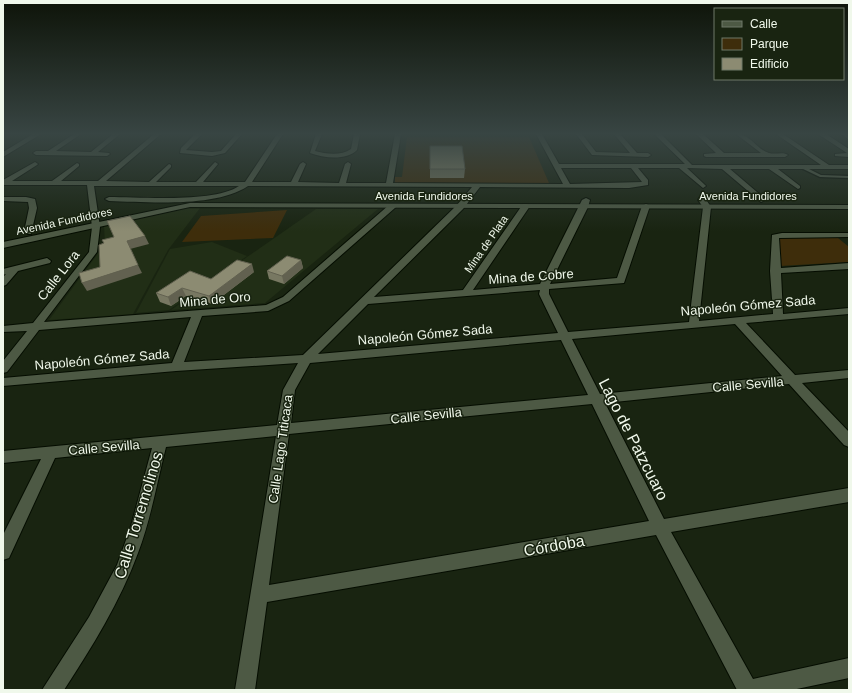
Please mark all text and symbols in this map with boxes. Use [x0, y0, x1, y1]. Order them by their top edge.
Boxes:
legend [714, 8, 844, 80]
text: Calle [750, 17, 778, 31]
text: Parque [750, 37, 789, 51]
text: Edificio [750, 57, 789, 71]
street label: Avenida Fundidores [375, 190, 473, 202]
street label: Avenida Fundidores [699, 190, 797, 202]
street label: Avenida Fundidores [15, 205, 113, 237]
street label: Mina de Plata [462, 212, 511, 275]
street label: Calle Lora [34, 247, 83, 303]
street label: Mina de Cobre [488, 266, 574, 287]
street label: Mina de Oro [179, 289, 251, 310]
street label: Napoleón Gómez Sada [680, 292, 817, 319]
street label: Napoleón Gómez Sada [357, 321, 494, 348]
street label: Napoleón Gómez Sada [34, 346, 171, 373]
street label: Calle Sevilla [712, 374, 785, 395]
street label: Lago de Patzcuaro [595, 376, 672, 503]
street label: Calle Lago Titicaca [265, 393, 296, 505]
street label: Calle Sevilla [390, 404, 463, 427]
street label: Calle Sevilla [68, 437, 141, 458]
street label: Calle Torremolinos [111, 449, 166, 581]
street label: Córdoba [522, 532, 586, 559]

